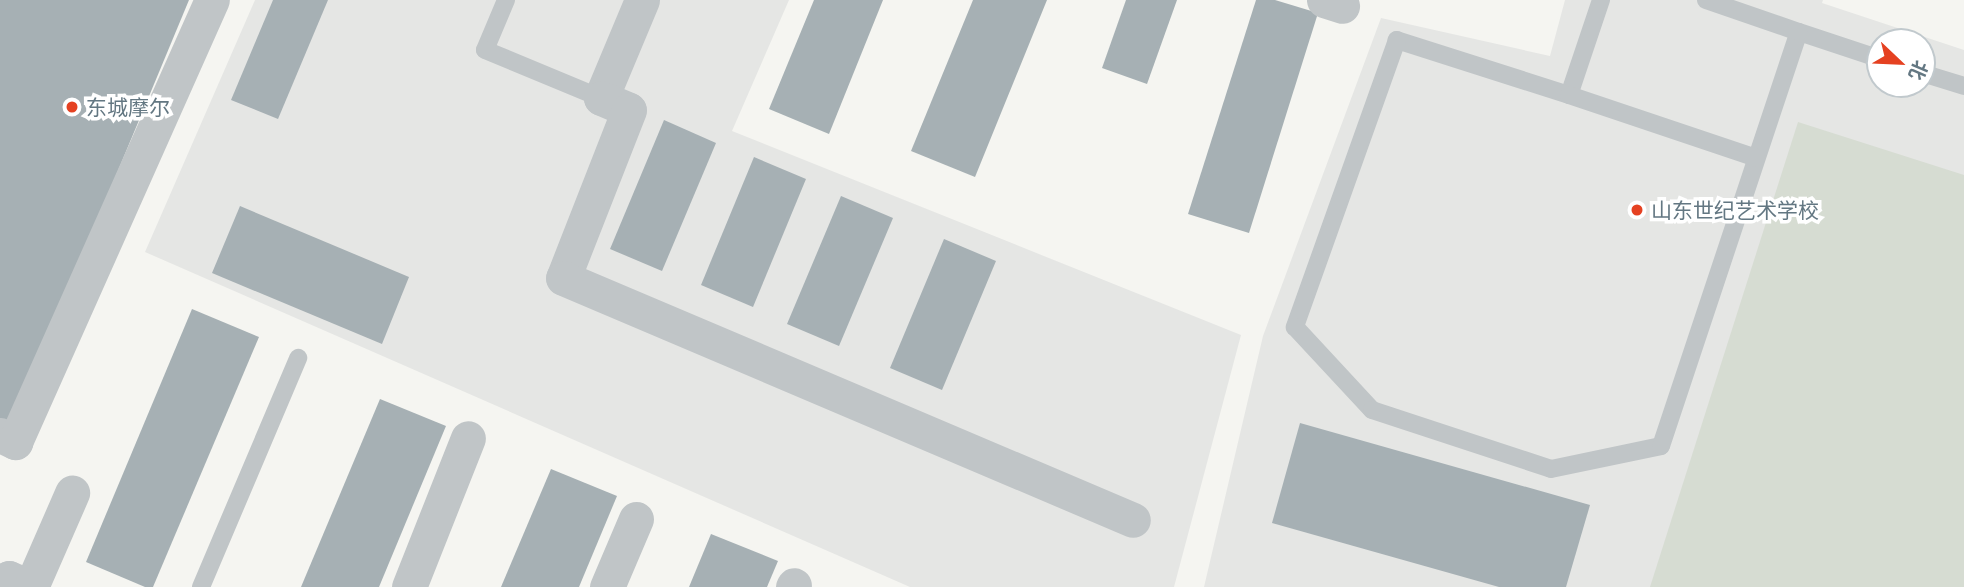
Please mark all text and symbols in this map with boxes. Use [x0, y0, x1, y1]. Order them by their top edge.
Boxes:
north arrow [1866, 28, 1936, 98]
text: 北 [1904, 57, 1933, 84]
place label: 东城摩尔 [86, 94, 170, 120]
marker: 东城摩尔 [64, 99, 80, 115]
place label: 山东世纪艺术学校 [1651, 197, 1819, 223]
marker: 山东世纪艺术学校 [1629, 202, 1645, 218]

